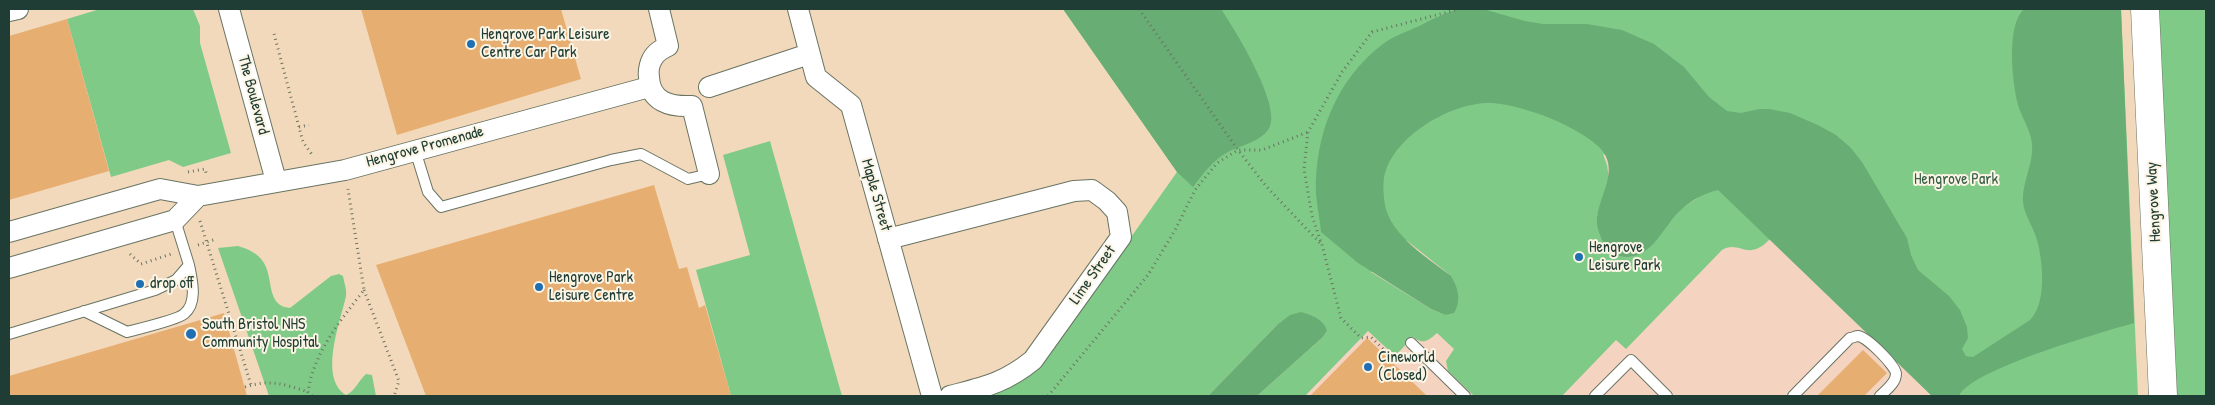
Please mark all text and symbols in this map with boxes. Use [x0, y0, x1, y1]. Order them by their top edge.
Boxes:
place label: Hengrove Park Leisure Centre Car Park [481, 25, 610, 63]
marker: Hengrove Park Leisure Centre Car Park [465, 38, 477, 50]
street label: The Boulevard [233, 53, 273, 137]
street label: Hengrove Promenade [364, 122, 486, 172]
street label: Maple Street [857, 157, 895, 233]
street label: Hengrove Way [2142, 161, 2166, 243]
park label: Hengrove Park [1914, 170, 1998, 190]
place label: Hengrove Leisure Park [1589, 238, 1660, 276]
street label: Lime Street [1066, 242, 1120, 308]
marker: Hengrove Leisure Park [1573, 251, 1585, 263]
place label: Hengrove Park Leisure Centre [549, 268, 634, 306]
place label: drop off [150, 274, 194, 294]
marker: drop off [134, 278, 146, 290]
marker: Hengrove Park Leisure Centre [533, 281, 545, 293]
place label: South Bristol NHS Community Hospital [202, 315, 319, 353]
marker: South Bristol NHS Community Hospital [184, 327, 198, 341]
place label: Cineworld (Closed) [1378, 348, 1434, 386]
marker: Cineworld (Closed) [1362, 361, 1374, 373]

